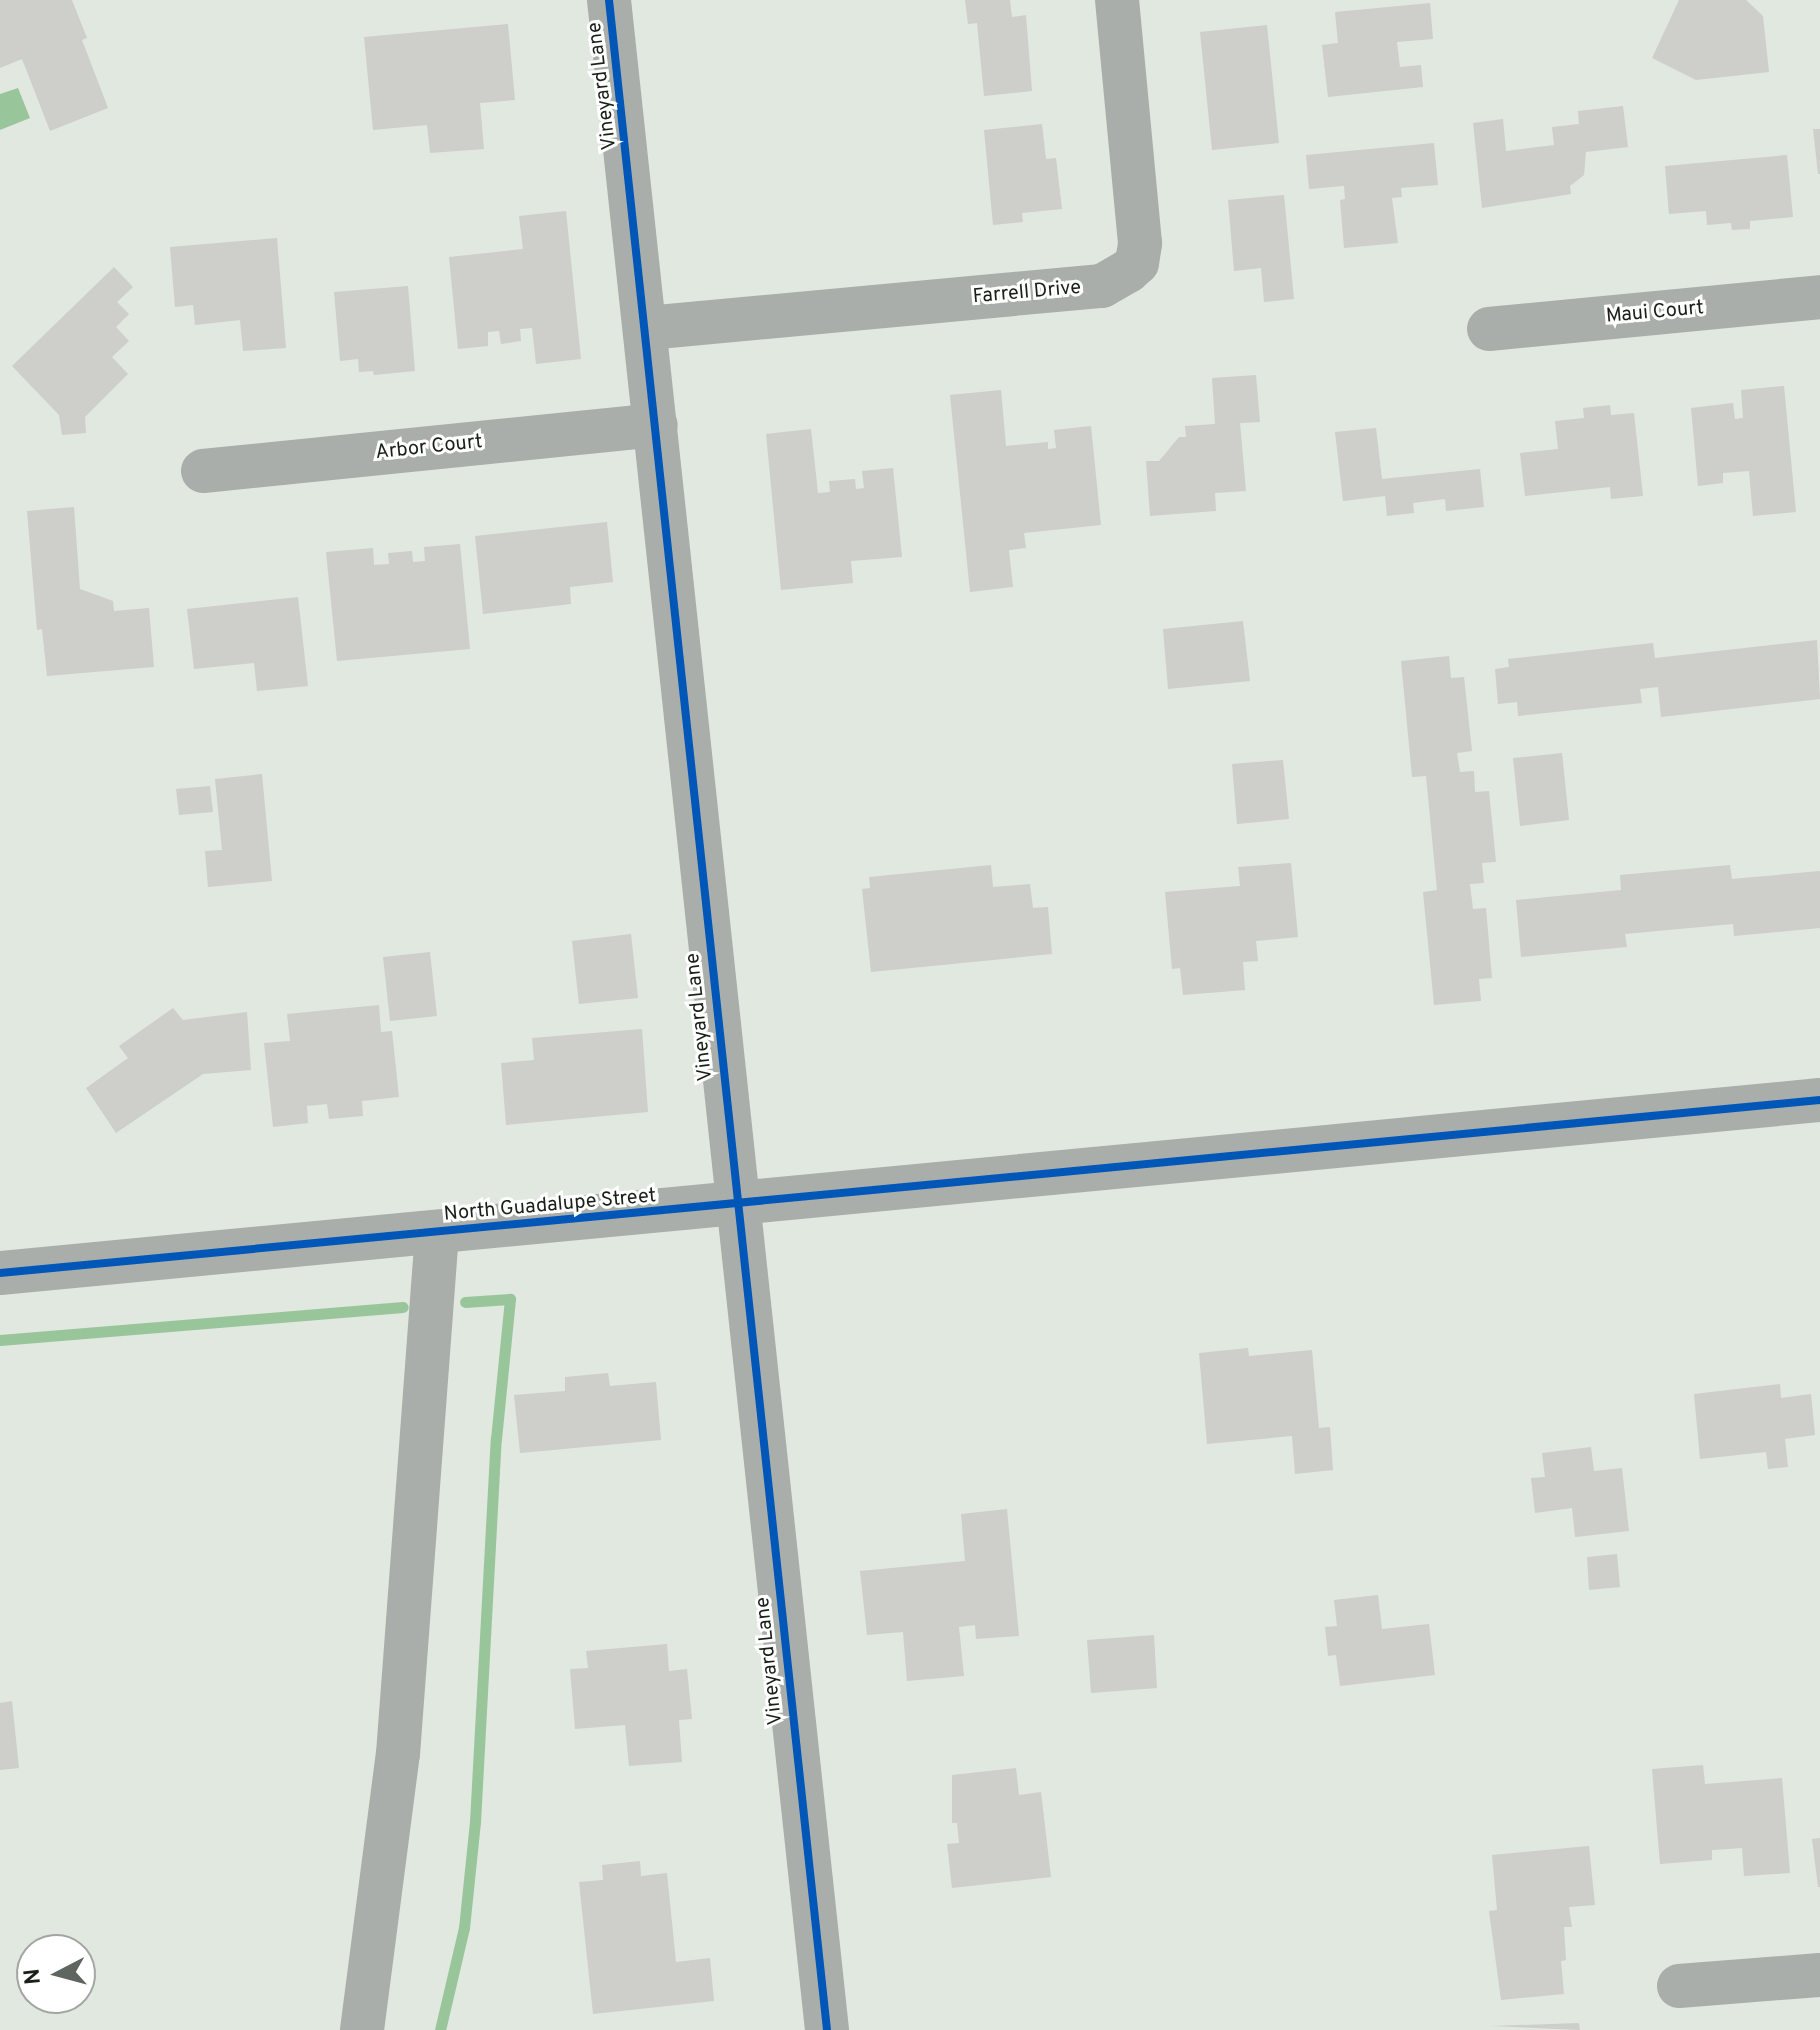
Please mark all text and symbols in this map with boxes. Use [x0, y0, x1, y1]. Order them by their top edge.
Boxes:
street label: Vineyard Lane [583, 21, 623, 151]
street label: Farrell Drive [972, 276, 1082, 310]
street label: Maui Court [1605, 297, 1705, 329]
street label: Arbor Court [374, 430, 484, 466]
street label: Vineyard Lane [681, 952, 719, 1082]
street label: North Guadalupe Street [443, 1185, 657, 1227]
street label: Vineyard Lane [751, 1596, 789, 1726]
north arrow [16, 1934, 96, 2014]
text: N [19, 1967, 48, 1986]

